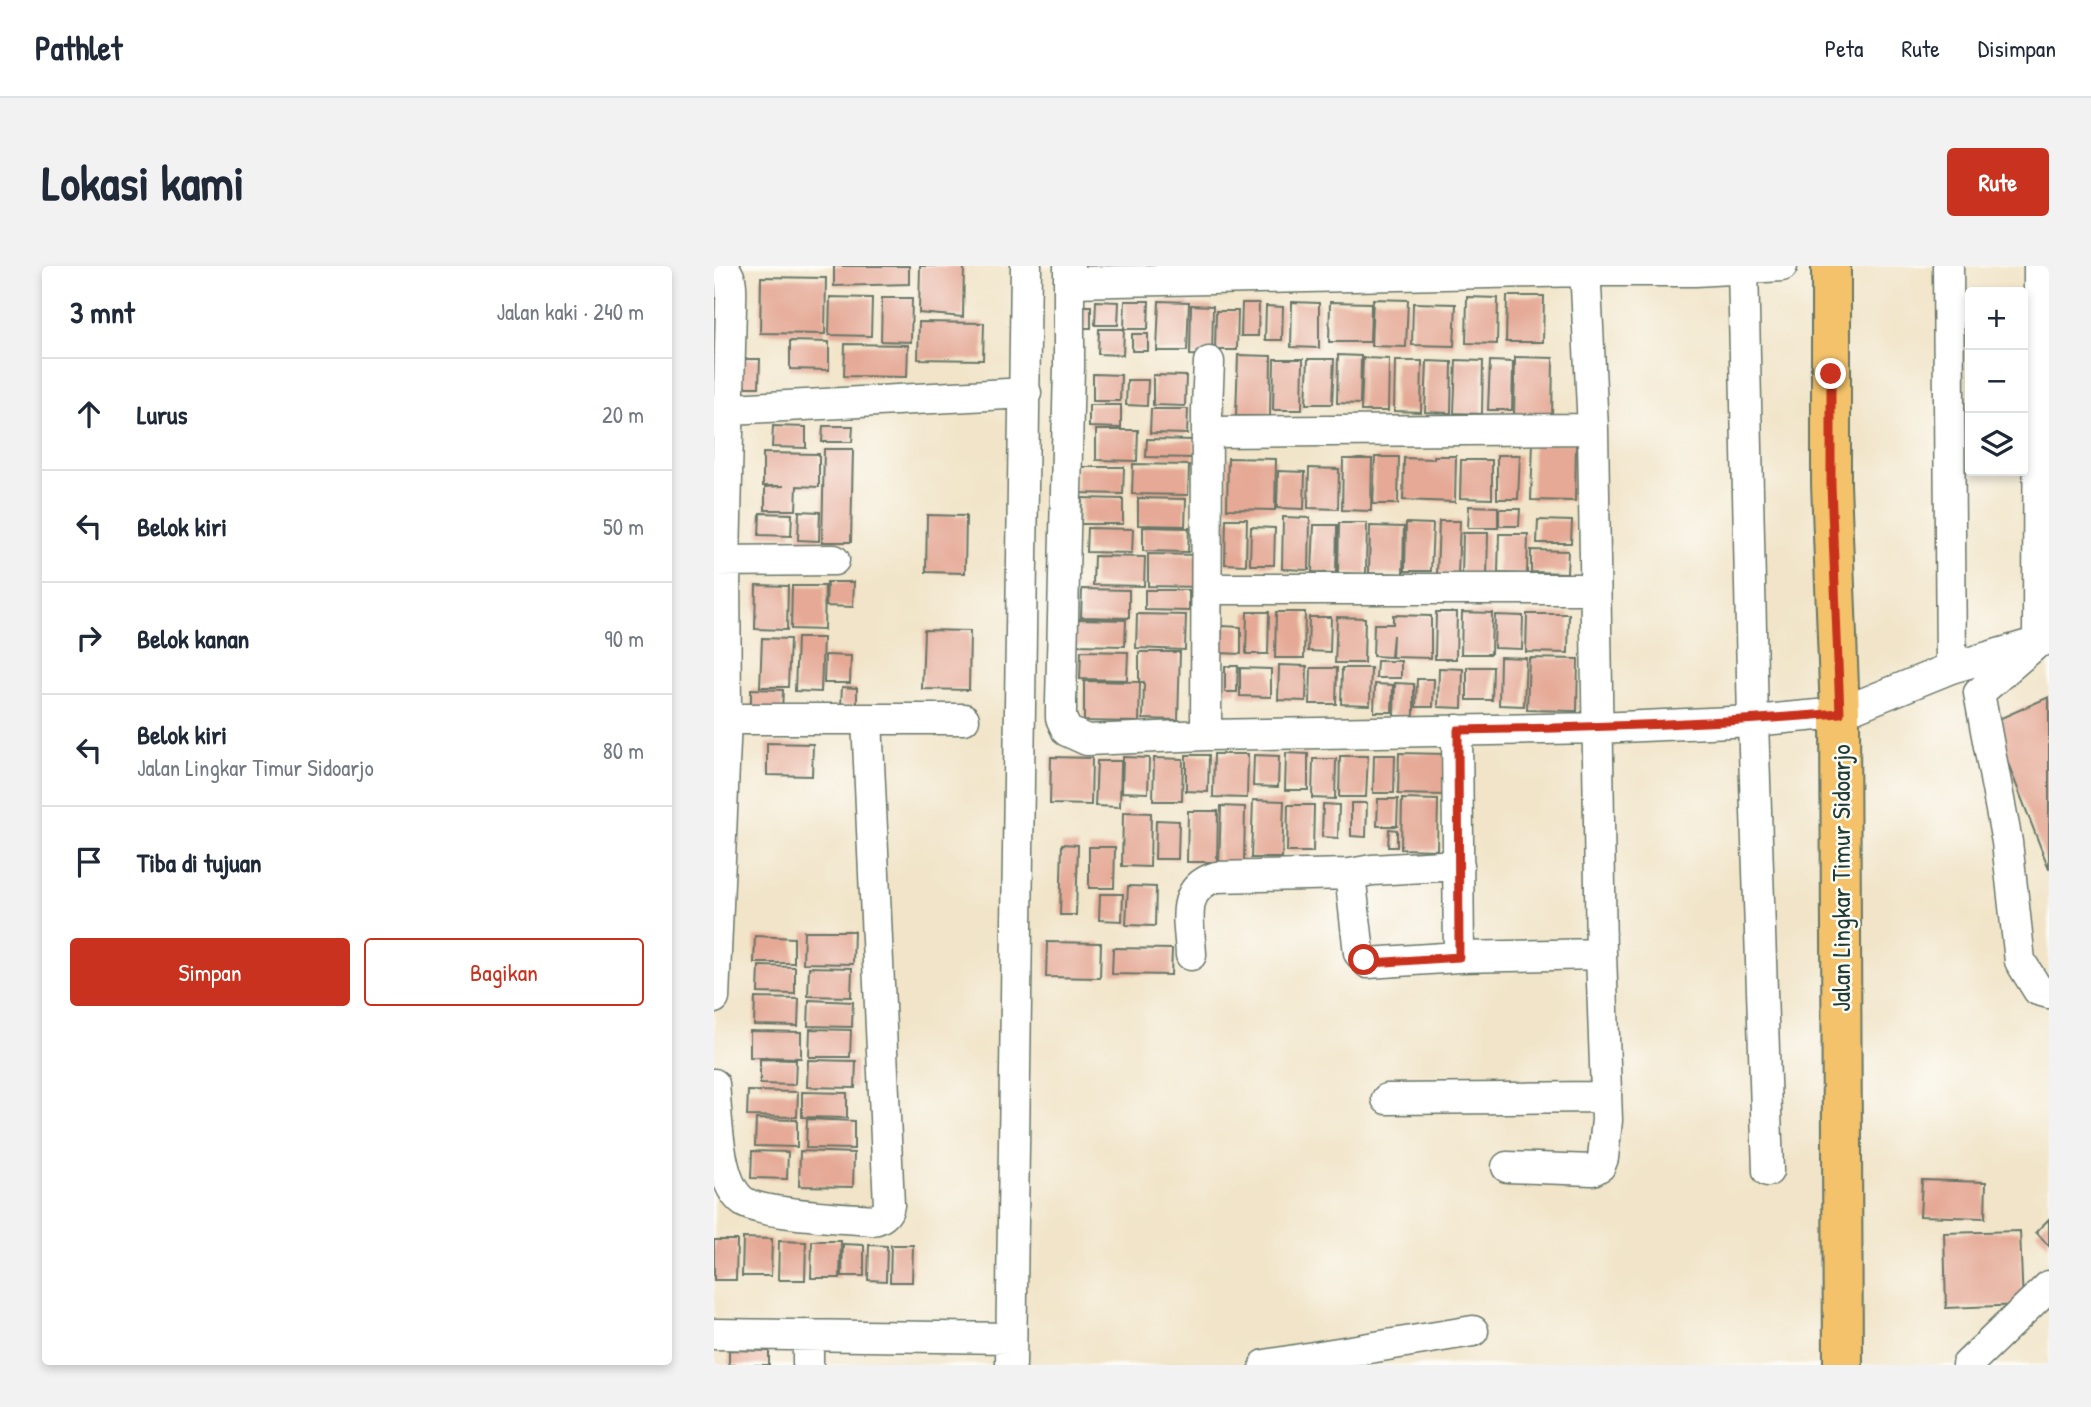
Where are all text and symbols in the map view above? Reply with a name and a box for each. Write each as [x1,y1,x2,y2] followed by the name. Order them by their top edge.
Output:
[35,26,122,70] text: Pathlet
[1825,32,1863,64] text: Peta
[1901,32,1940,64] text: Rute
[1978,32,2056,64] text: Disimpan
[1947,148,2049,216] button: Rute
[42,149,244,215] text: Lokasi kami
[1965,287,2028,476] map controls
[1965,287,2028,350] button: +
[70,292,135,332] text: 3 mnt
[497,296,644,327] text: Jalan kaki · 240 m
[1965,350,2028,413] button: −
[1815,358,1846,389] route end
[70,395,108,433] icon: ahead
[137,397,188,432] text: Lurus
[602,399,644,430] text: 20 m
[1965,413,2028,476] button: layers
[70,507,108,545] icon: left
[137,509,227,544] text: Belok kiri
[603,511,644,542] text: 50 m
[70,619,108,657] icon: right
[137,621,249,656] text: Belok kanan
[604,623,644,654] text: 90 m
[137,717,227,752] text: Belok kiri
[70,731,108,769] icon: left
[603,735,644,766] text: 80 m
[1823,744,1858,1012] street label: Jalan Lingkar Timur Sidoarjo
[137,752,374,783] text: Jalan Lingkar Timur Sidoarjo
[70,843,108,881] icon: arrive
[137,845,262,880] text: Tiba di tujuan
[70,938,350,1006] button: Simpan
[364,938,644,1006] button: Bagikan
[1348,944,1379,975] route start

